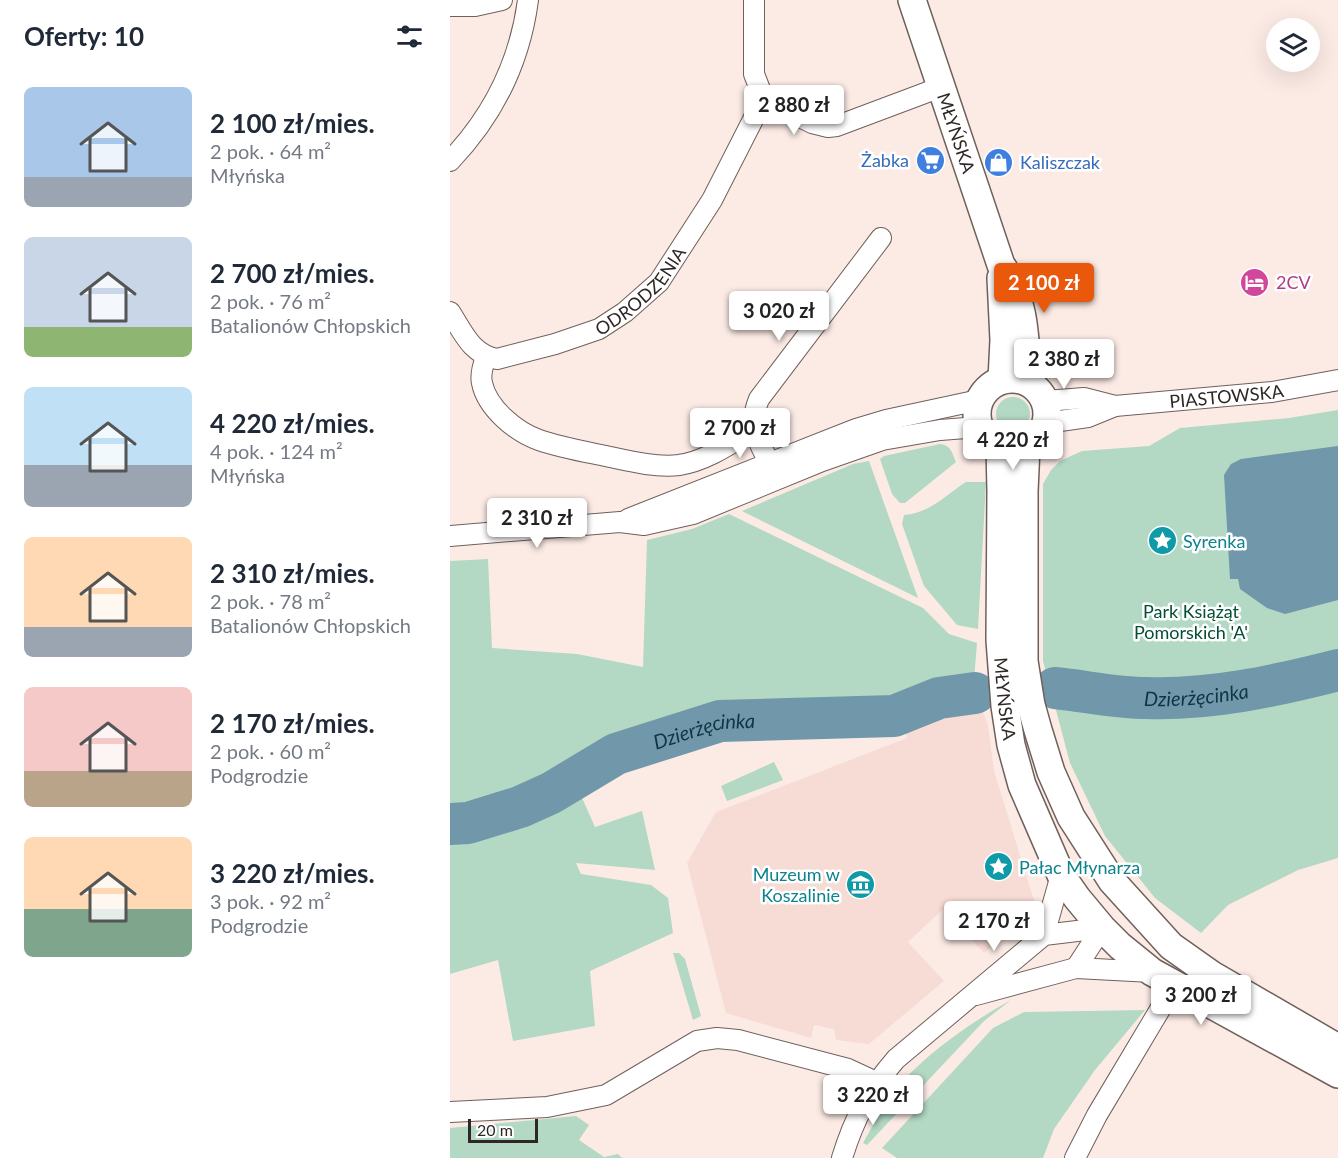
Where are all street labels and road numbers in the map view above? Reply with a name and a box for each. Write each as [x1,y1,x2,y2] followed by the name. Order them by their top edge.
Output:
[933,90,981,177] street label: MŁYŃSKA
[591,242,690,340] street label: ODRODZENIA
[1168,379,1286,412] street label: PIASTOWSKA
[990,656,1021,743] street label: MŁYŃSKA

